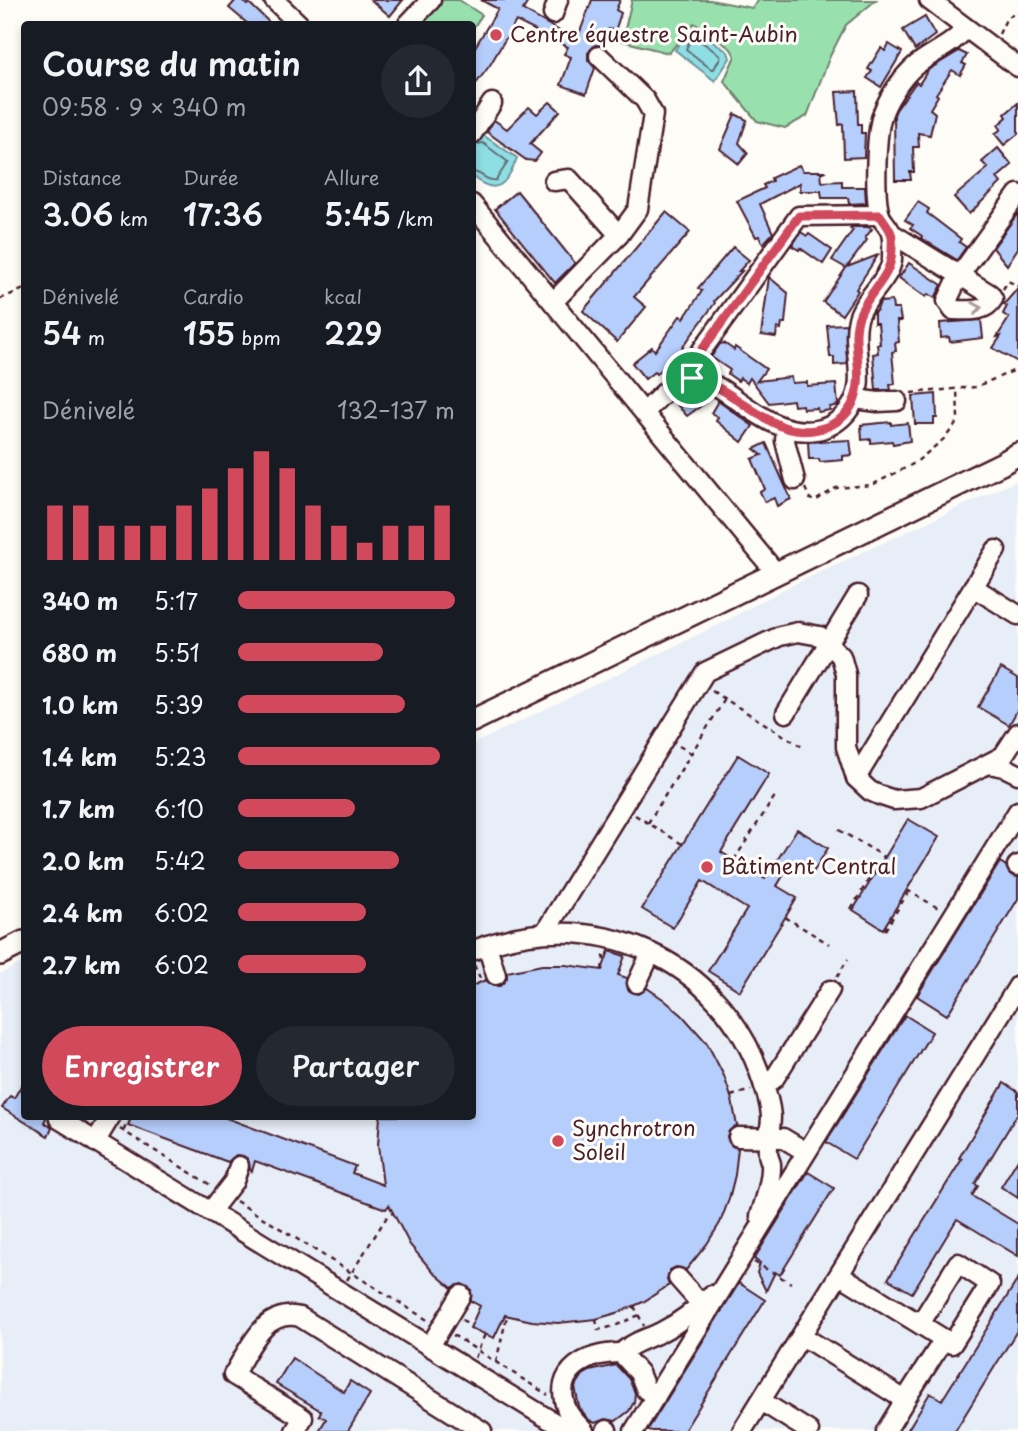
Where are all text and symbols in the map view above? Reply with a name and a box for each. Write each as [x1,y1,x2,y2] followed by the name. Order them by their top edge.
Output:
[510,17,798,49] place label: Centre équestre Saint-Aubin
[488,27,504,43] marker: Centre équestre Saint-Aubin
[42,39,301,87] text: Course du matin
[381,44,455,118] button: share
[42,89,247,124] text: 09:58 · 9 × 340 m
[42,163,122,191] text: Distance
[183,163,239,191] text: Durée
[324,163,379,191] text: Allure
[42,191,113,236] text: 3.06
[183,191,263,236] text: 17:36
[324,191,391,236] text: 5:45
[113,204,148,232] text: km
[391,204,434,232] text: /km
[42,282,119,310] text: Dénivelé
[183,282,244,310] text: Cardio
[324,282,362,310] text: kcal
[971,301,982,316] one-way arrow
[42,310,81,355] text: 54
[183,310,235,355] text: 155
[324,310,382,355] text: 229
[81,323,105,351] text: m
[235,323,281,351] text: bpm
[662,348,722,408] pin
[673,359,711,397] icon: arrive
[42,392,135,427] text: Dénivelé
[337,392,455,427] text: 132–137 m
[42,583,118,618] text: 340 m
[154,583,198,618] text: 5:17
[42,635,117,670] text: 680 m
[154,635,200,670] text: 5:51
[42,687,119,722] text: 1.0 km
[154,687,204,722] text: 5:39
[42,739,117,774] text: 1.4 km
[154,739,207,774] text: 5:23
[42,791,115,826] text: 1.7 km
[154,791,204,826] text: 6:10
[42,843,124,878] text: 2.0 km
[154,843,206,878] text: 5:42
[721,849,897,881] place label: Bâtiment Central
[699,859,715,875] marker: Bâtiment Central
[42,895,123,930] text: 2.4 km
[154,895,209,930] text: 6:02
[42,947,121,982] text: 2.7 km
[154,947,209,982] text: 6:02
[42,1026,242,1106] button: Enregistrer
[256,1026,455,1106] button: Partager
[572,1111,696,1167] place label: Synchrotron Soleil
[550,1133,566,1149] marker: Synchrotron Soleil

